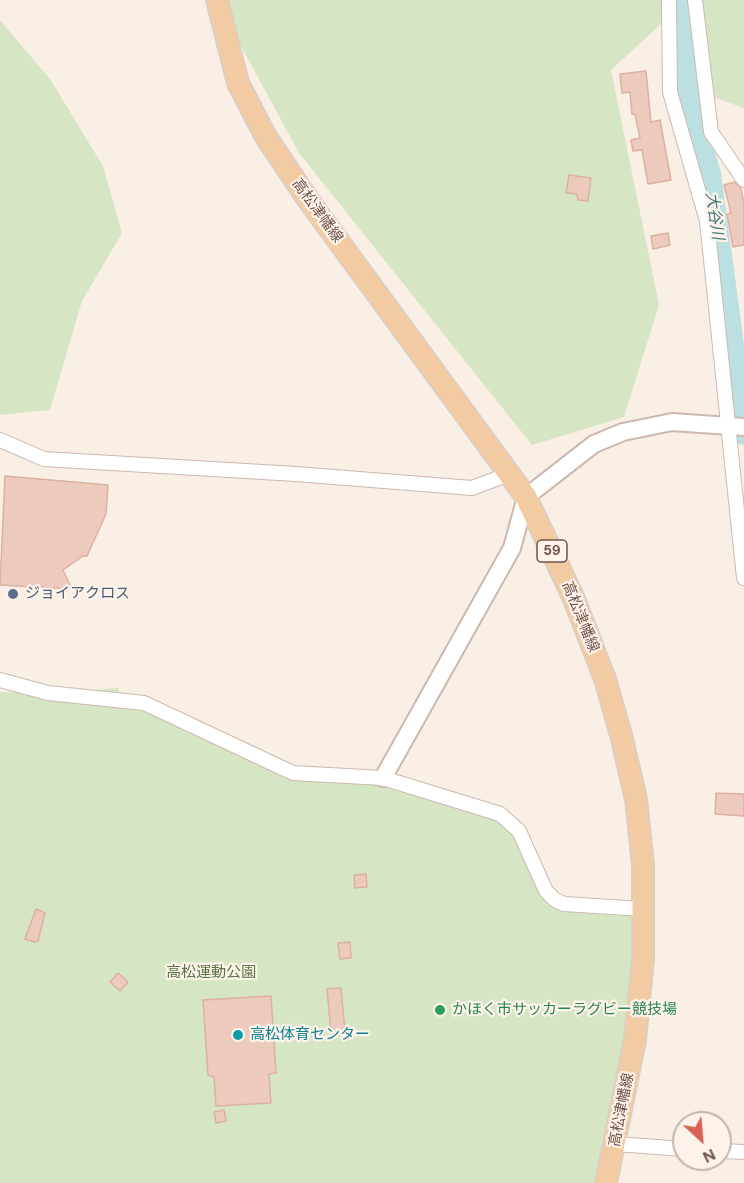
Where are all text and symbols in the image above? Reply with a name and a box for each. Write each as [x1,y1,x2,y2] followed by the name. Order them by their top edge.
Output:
[288,175,346,247] street label: 高松津幡線
[701,191,727,241] water label: 大谷川
[537,540,567,562] road number: 59
[558,579,602,655] street label: 高松津幡線
[25,585,130,603] place label: ジョイアクロス
[6,587,20,601] marker: ジョイアクロス
[166,964,256,982] park label: 高松運動公園
[452,1001,677,1019] place label: かほく市サッカーラグビー競技場
[433,1003,447,1017] marker: かほく市サッカーラグビー競技場
[250,1026,370,1044] place label: 高松体育センター
[231,1028,245,1042] marker: 高松体育センター
[606,1071,638,1149] street label: 高松津幡線
[672,1111,732,1171] north arrow
[699,1144,719,1168] text: N

